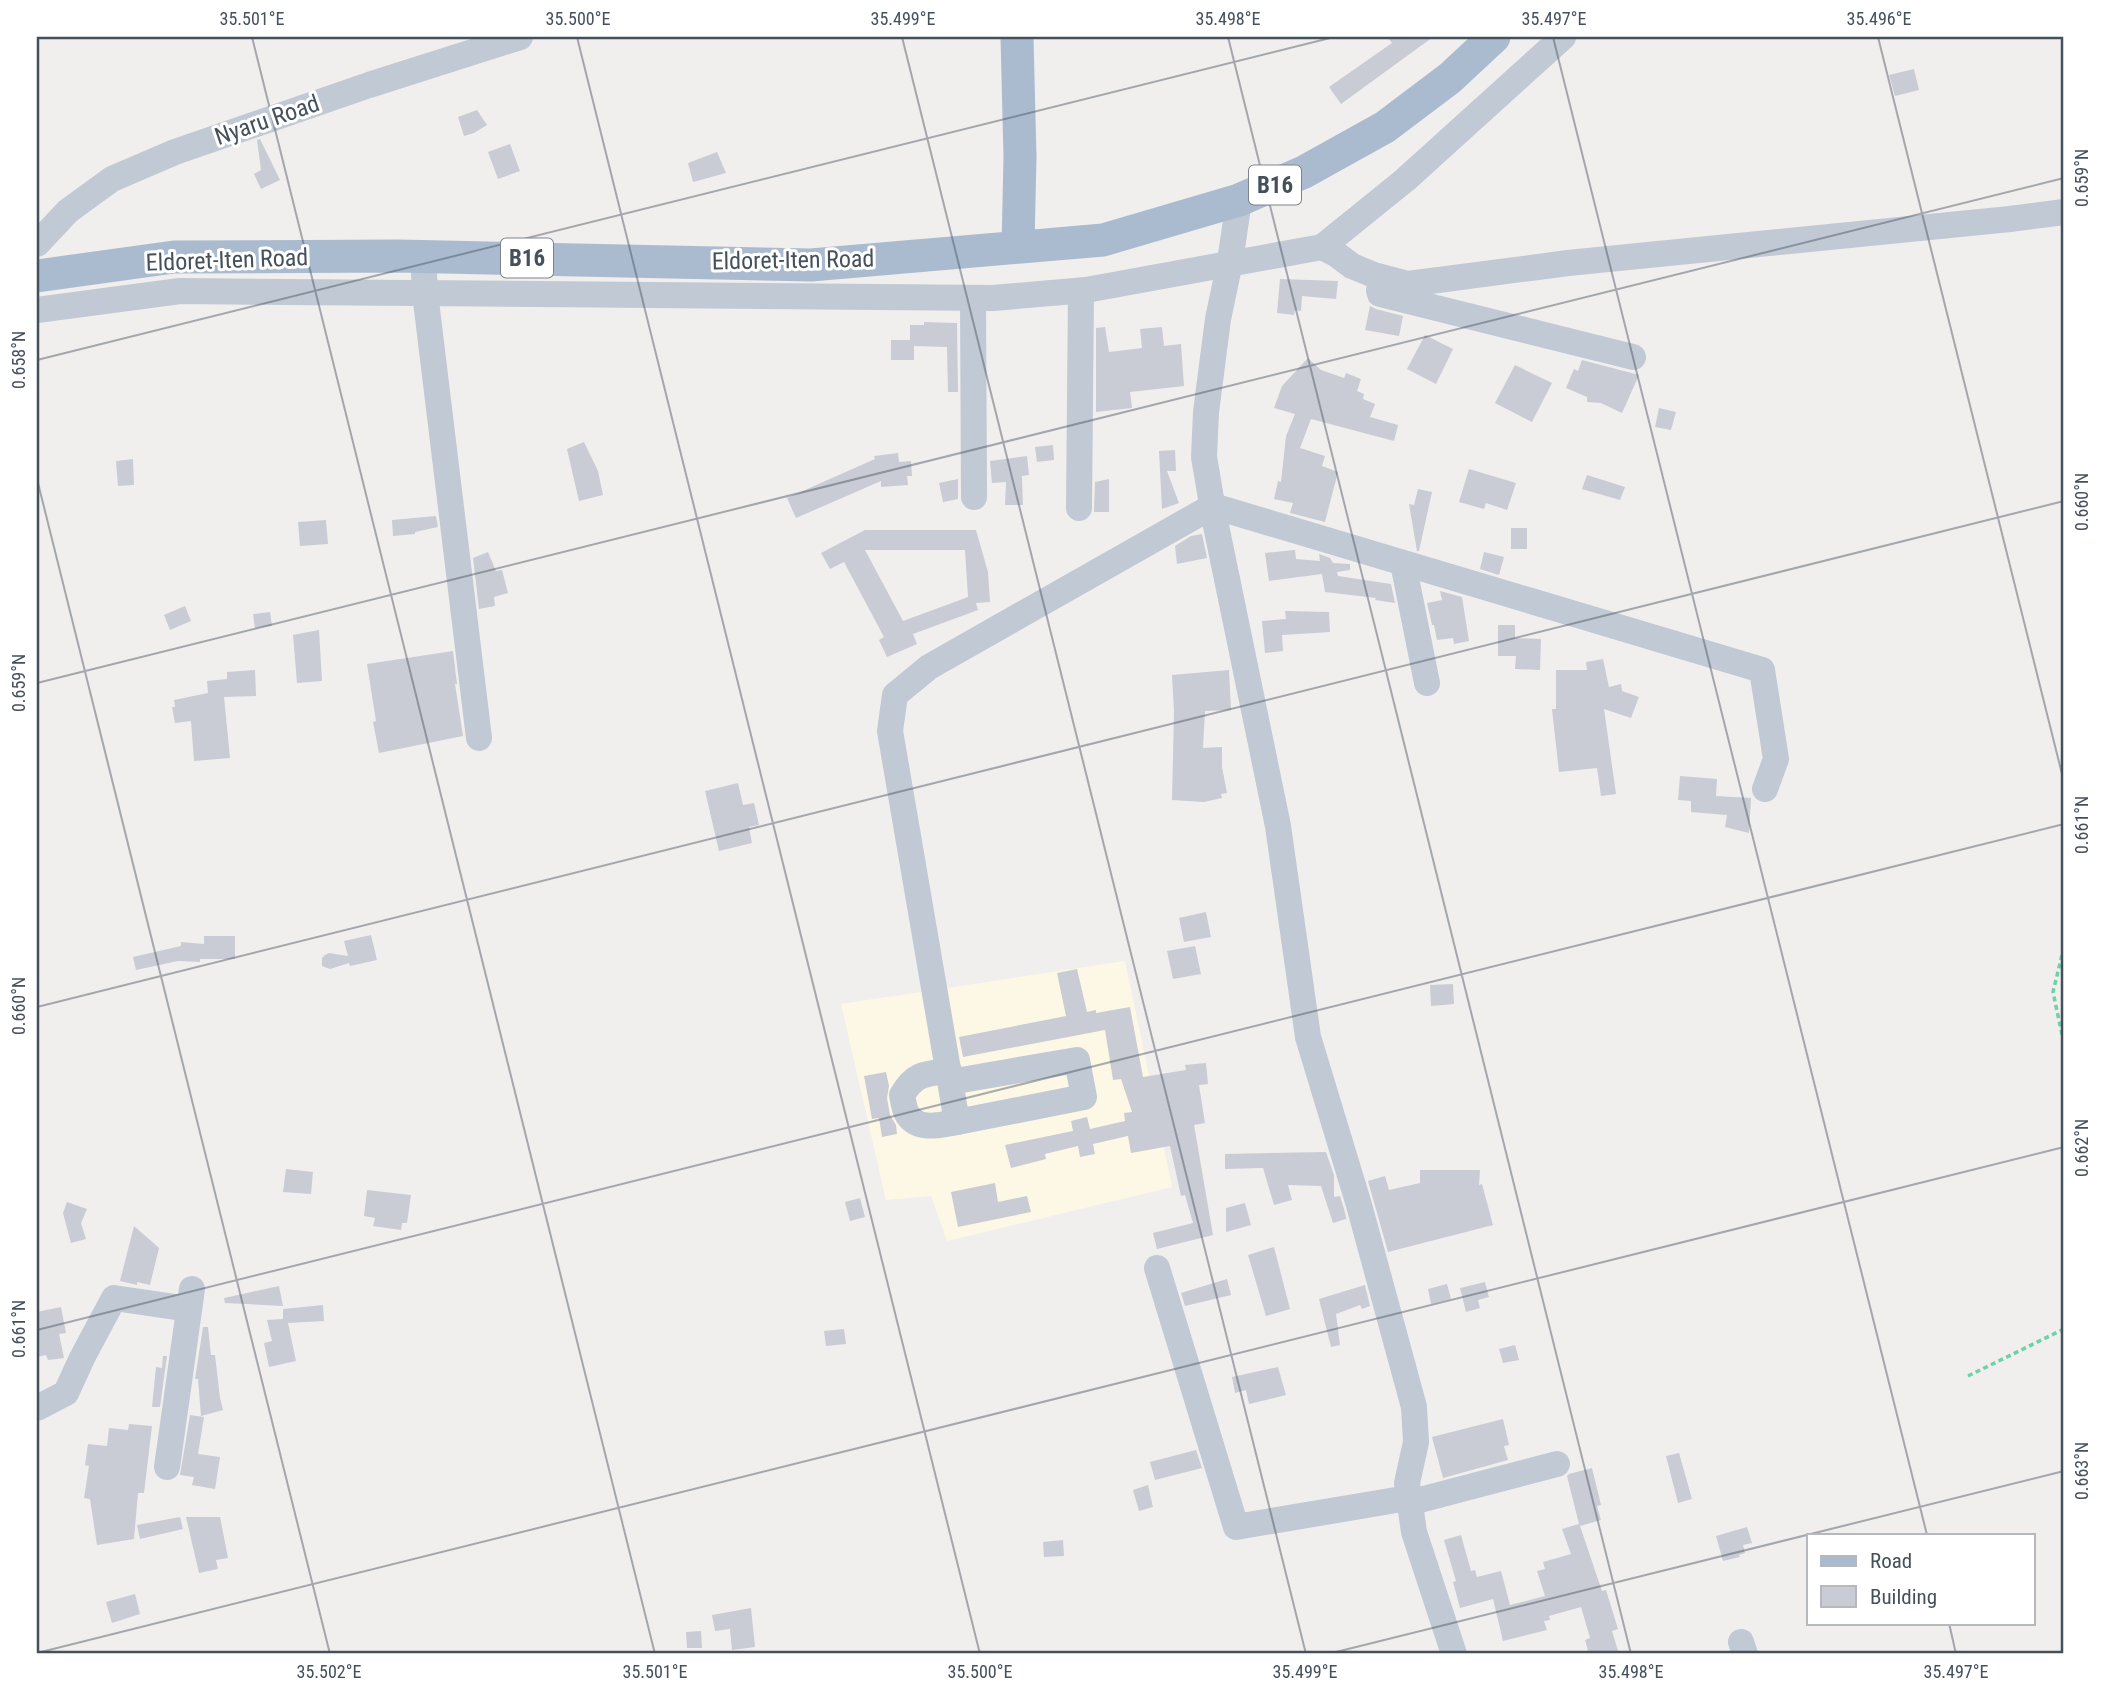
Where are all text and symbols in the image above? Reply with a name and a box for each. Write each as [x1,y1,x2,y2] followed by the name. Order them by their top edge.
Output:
[220,8,284,29] text: 35.501°E
[546,8,610,29] text: 35.500°E
[871,8,935,29] text: 35.499°E
[1196,8,1260,29] text: 35.498°E
[1522,8,1586,29] text: 35.497°E
[1847,8,1911,29] text: 35.496°E
[211,89,323,151] street label: Nyaru Road
[2071,149,2092,207] text: 0.659°N
[1249,166,1301,204] road number: B16
[501,238,553,278] road number: B16
[145,243,309,277] street label: Eldoret-Iten Road
[712,245,874,275] street label: Eldoret-Iten Road
[8,331,29,389] text: 0.658°N
[2071,473,2092,531] text: 0.660°N
[8,654,29,712] text: 0.659°N
[2071,796,2092,854] text: 0.661°N
[8,977,29,1035] text: 0.660°N
[2071,1119,2092,1177] text: 0.662°N
[8,1300,29,1358] text: 0.661°N
[2071,1442,2092,1500] text: 0.663°N
[1807,1534,2035,1624] legend
[1870,1549,1912,1573] text: Road
[1870,1585,1937,1609] text: Building
[297,1661,361,1682] text: 35.502°E
[623,1661,687,1682] text: 35.501°E
[948,1661,1012,1682] text: 35.500°E
[1273,1661,1337,1682] text: 35.499°E
[1599,1661,1663,1682] text: 35.498°E
[1924,1661,1988,1682] text: 35.497°E

